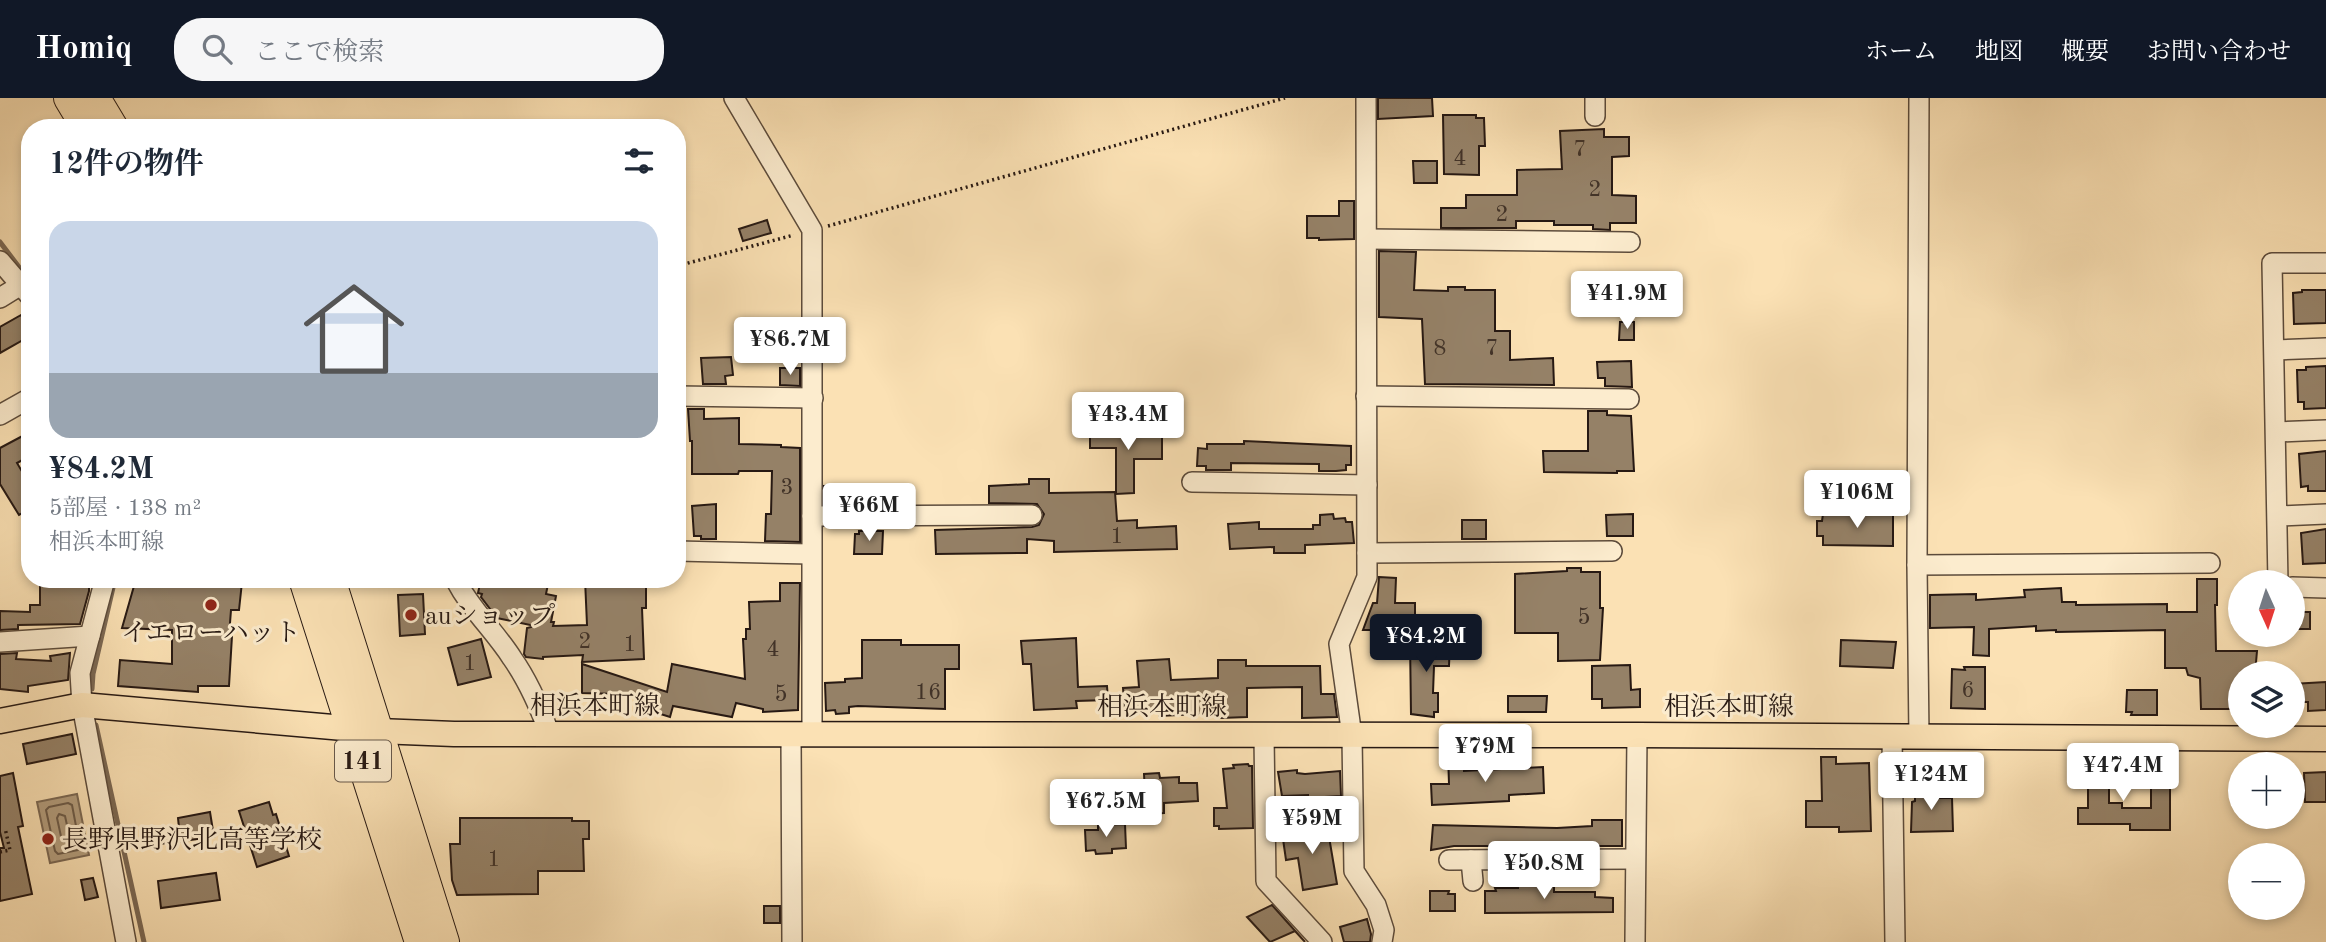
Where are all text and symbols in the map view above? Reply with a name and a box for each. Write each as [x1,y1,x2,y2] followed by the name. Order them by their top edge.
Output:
[174,18,664,81] search box
[198,30,236,68] icon: search
[35,33,132,66] text: Homiq
[254,40,384,66] text: ここで検索
[1865,41,1937,65] text: ホーム
[1975,41,2023,65] text: 地図
[2061,41,2109,65] text: 概要
[2147,41,2291,65] text: お問い合わせ
[1573,138,1587,161] house number: 7
[620,142,658,180] icon: filters
[1453,147,1467,170] house number: 4
[49,150,204,180] text: 12件の物件
[1588,178,1602,201] house number: 2
[1495,203,1509,226] house number: 2
[291,266,417,392] icon: home
[1570,272,1684,331] pin: ¥41.9M
[1587,282,1667,305] text: ¥41.9M
[733,317,847,377] pin: ¥86.7M
[750,328,830,351] text: ¥86.7M
[1433,337,1447,360] house number: 8
[1485,337,1499,360] house number: 7
[1071,392,1185,452] pin: ¥43.4M
[1088,403,1168,426] text: ¥43.4M
[49,455,154,485] text: ¥84.2M
[1808,470,1906,530] pin: ¥106M
[780,476,794,499] house number: 3
[1820,481,1894,504] text: ¥106M
[828,484,910,543] pin: ¥66M
[839,494,899,517] text: ¥66M
[49,497,201,520] text: 5部屋 · 138 m²
[1110,525,1124,548] house number: 1
[49,531,164,554] text: 相浜本町線
[2228,570,2305,648] north arrow
[2228,570,2305,920] map controls
[203,597,219,613] marker: イエローハット
[425,603,555,630] place label: auショップ
[1577,606,1591,629] house number: 5
[403,607,419,623] marker: auショップ
[1369,614,1483,674] pin: ¥84.2M
[121,621,301,647] place label: イエローハット
[1386,625,1466,648] text: ¥84.2M
[578,630,592,653] house number: 2
[623,633,637,656] house number: 1
[766,638,780,661] house number: 4
[463,652,477,675] house number: 1
[2228,661,2305,738] button: layers
[1961,679,1975,702] house number: 6
[915,681,941,704] house number: 16
[774,683,788,706] house number: 5
[530,692,660,720] street label: 相浜本町線
[1097,693,1227,721] street label: 相浜本町線
[1664,693,1794,721] street label: 相浜本町線
[1444,724,1526,784] pin: ¥79M
[1455,735,1515,758] text: ¥79M
[335,740,391,782] road number: 141
[2066,744,2180,803] pin: ¥47.4M
[1882,752,1980,812] pin: ¥124M
[2228,752,2305,829] button: +
[2083,754,2163,777] text: ¥47.4M
[1894,763,1968,786] text: ¥124M
[1049,780,1163,839] pin: ¥67.5M
[1066,790,1146,813] text: ¥67.5M
[1271,796,1353,856] pin: ¥59M
[1282,807,1342,830] text: ¥59M
[62,826,322,854] place label: 長野県野沢北高等学校
[40,831,56,847] marker: 長野県野沢北高等学校
[1487,842,1601,901] pin: ¥50.8M
[2228,843,2305,920] button: −
[487,848,501,871] house number: 1
[1504,852,1584,875] text: ¥50.8M

